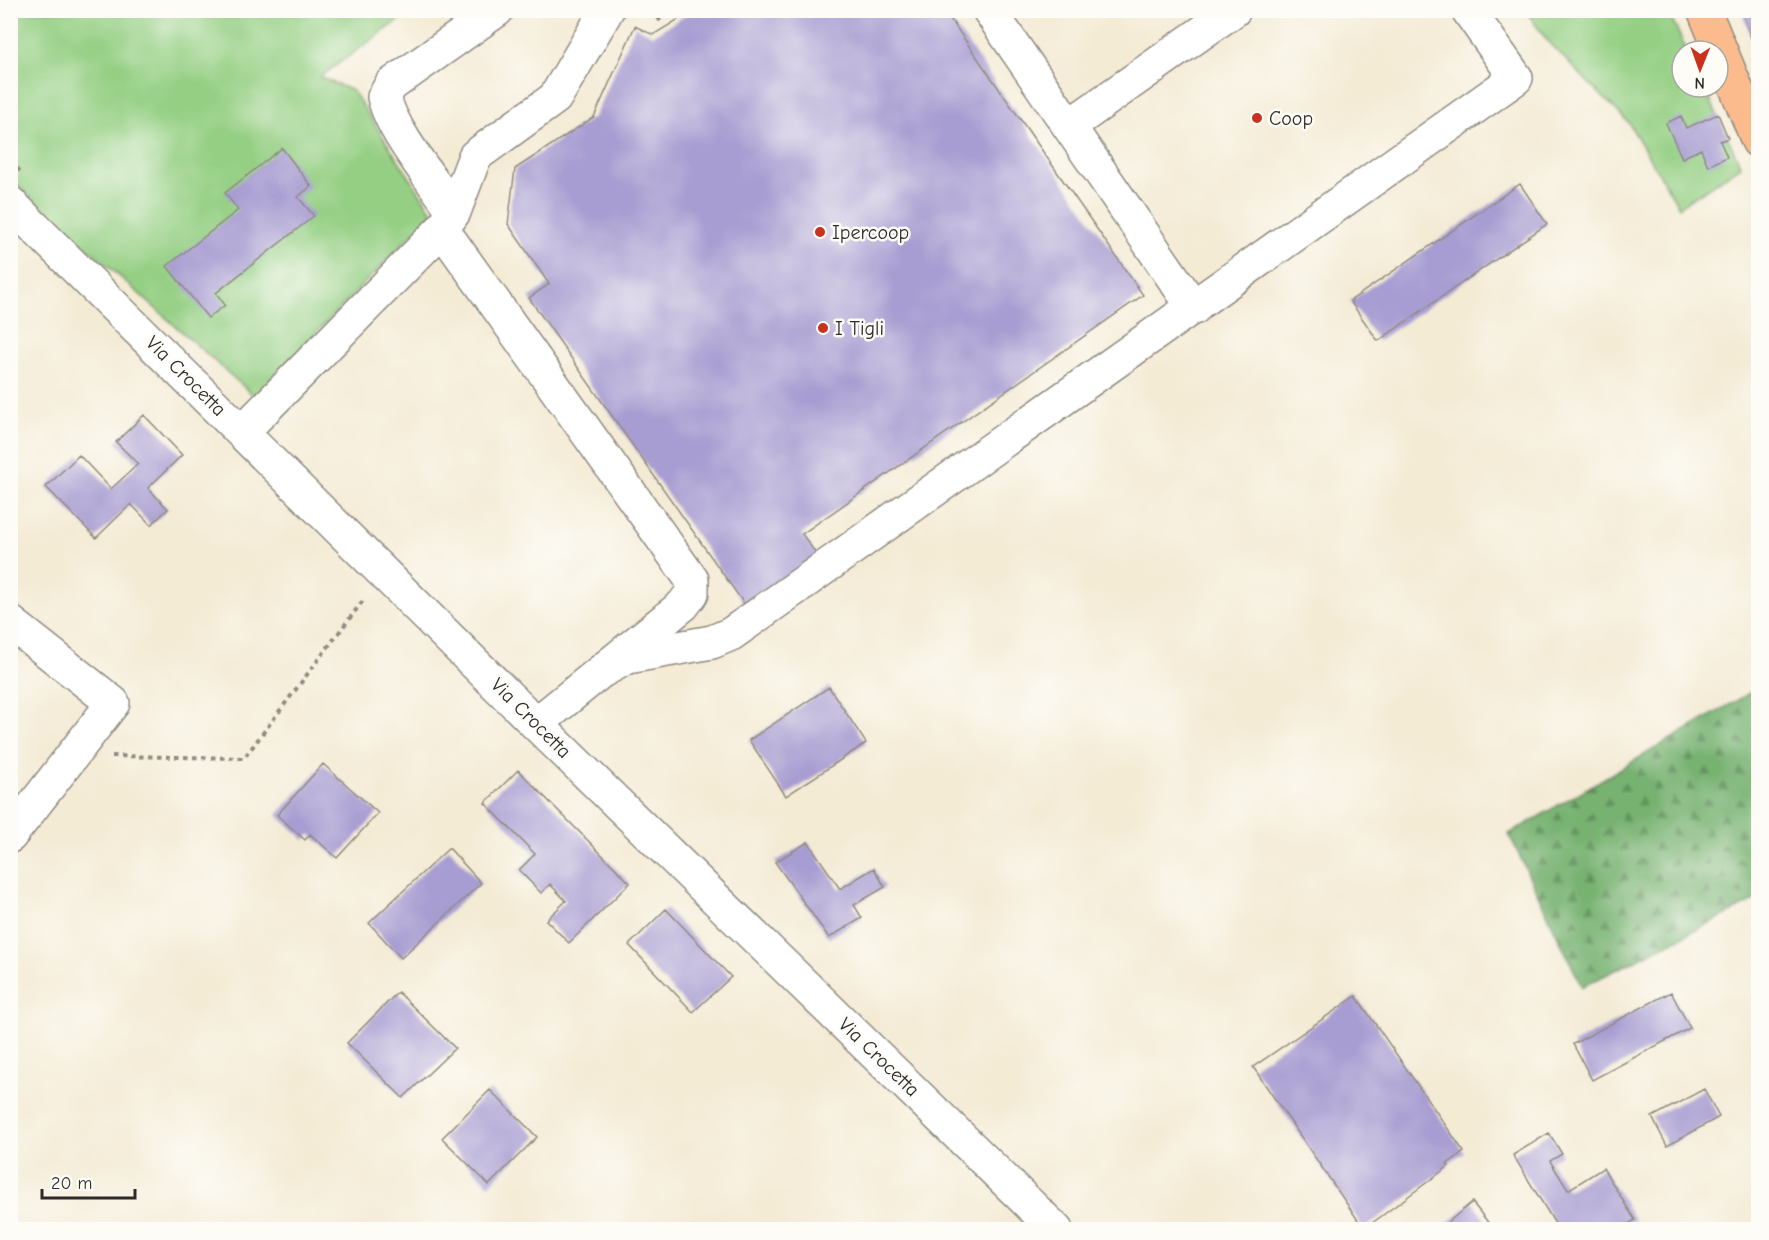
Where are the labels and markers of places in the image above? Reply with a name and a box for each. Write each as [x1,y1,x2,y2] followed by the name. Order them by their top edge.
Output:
[1269,107,1313,130] place label: Coop
[1250,111,1264,125] marker: Coop
[832,221,909,244] place label: Ipercoop
[813,225,827,239] marker: Ipercoop
[835,317,884,340] place label: I Tigli
[816,321,830,335] marker: I Tigli

